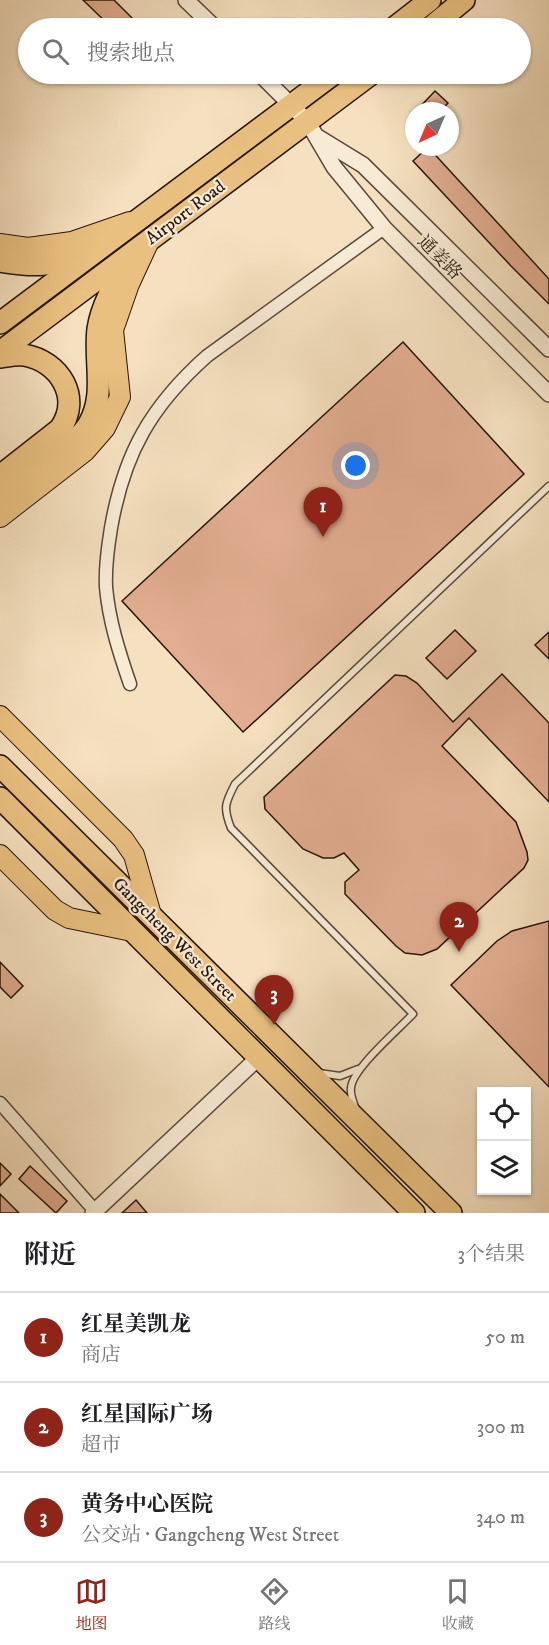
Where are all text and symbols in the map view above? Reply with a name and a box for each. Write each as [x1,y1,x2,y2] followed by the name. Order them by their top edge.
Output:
[18,18,531,84] search box
[39,35,72,68] icon: search
[87,40,175,67] text: 搜索地点
[405,102,459,156] north arrow
[141,176,230,250] street label: Airport Road
[412,231,466,285] street label: 通姜路
[341,451,370,480] your location
[304,488,342,537] pin: 1
[108,873,241,1006] street label: Gangcheng West Street
[440,902,478,952] pin: 2
[254,976,294,1025] pin: 3
[477,1087,531,1195] map controls
[477,1087,531,1141] button: locate
[477,1141,531,1195] button: layers
[24,1239,76,1272] text: 附近
[458,1242,525,1267] text: 3个结果
[81,1311,191,1338] text: 红星美凯龙
[40,1325,47,1350] text: 1
[485,1325,525,1350] text: 50 m
[81,1343,121,1368] text: 商店
[81,1401,213,1428] text: 红星国际广场
[39,1415,48,1440] text: 2
[477,1415,525,1440] text: 300 m
[81,1433,121,1458] text: 超市
[81,1491,213,1518] text: 黄务中心医院
[40,1505,47,1530] text: 3
[476,1505,525,1530] text: 340 m
[81,1523,339,1548] text: 公交站 · Gangcheng West Street
[75,1575,108,1634] tab: 地图
[258,1575,291,1634] tab: 路线
[441,1575,474,1634] tab: 收藏

